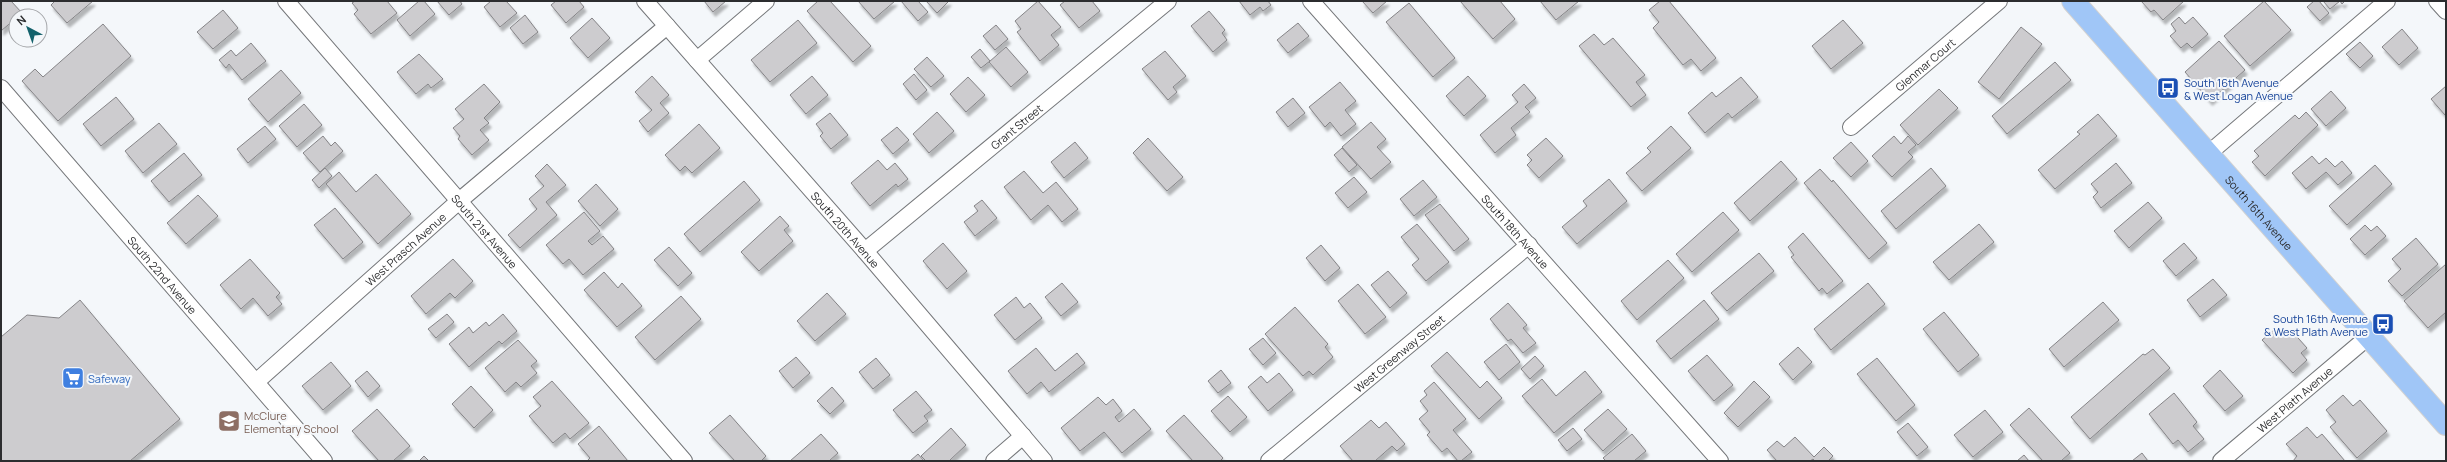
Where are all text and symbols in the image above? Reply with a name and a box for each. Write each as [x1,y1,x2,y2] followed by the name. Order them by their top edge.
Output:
[8,8,48,48] north arrow
[13,12,29,28] text: N
[1892,34,1958,94] street label: Glenmar Court
[2155,75,2181,101] bus stop icon: South 16th Avenue & West Logan Avenue
[2184,75,2294,103] place label: South 16th Avenue & West Logan Avenue
[987,100,1045,152] street label: Grant Street
[2222,172,2297,254] street label: South 16th Avenue
[808,188,884,271] street label: South 20th Avenue
[449,191,522,272] street label: South 21st Avenue
[1479,191,1553,272] street label: South 18th Avenue
[362,209,449,289] street label: West Prasch Avenue
[125,233,201,317] street label: South 22nd Avenue
[1351,311,1447,395] street label: West Greenway Street
[2264,311,2369,339] place label: South 16th Avenue & West Plath Avenue
[2370,311,2396,337] bus stop icon: South 16th Avenue & West Plath Avenue
[2253,362,2336,435] street label: West Plath Avenue
[60,365,86,391] supermarket icon: Safeway
[88,371,131,386] place label: Safeway
[216,408,242,434] school or university icon: McClure Elementary School
[244,408,339,436] place label: McClure Elementary School

